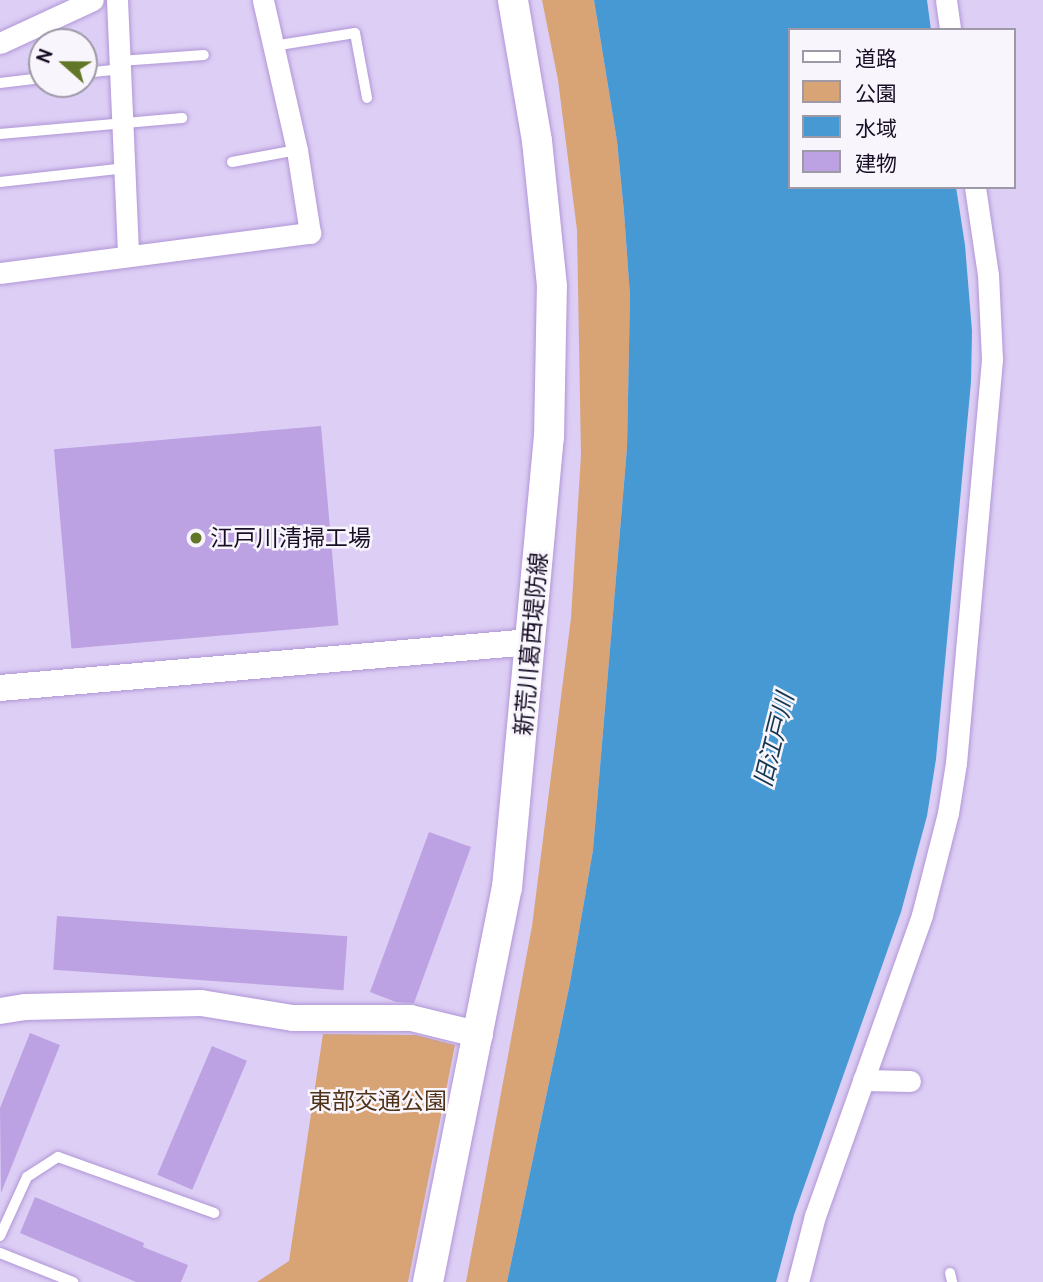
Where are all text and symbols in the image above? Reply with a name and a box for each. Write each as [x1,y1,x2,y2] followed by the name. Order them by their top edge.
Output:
[28,28,98,98] north arrow
[788,28,1015,189] legend
[32,46,58,66] text: N
[855,46,897,71] text: 道路
[855,81,897,106] text: 公園
[855,116,897,141] text: 水域
[855,151,897,176] text: 建物
[210,524,371,552] place label: 江戸川清掃工場
[188,530,204,546] marker: 江戸川清掃工場
[509,551,553,737] street label: 新荒川葛西堤防線
[748,690,800,790] water label: 旧江戸川
[309,1087,447,1115] park label: 東部交通公園

